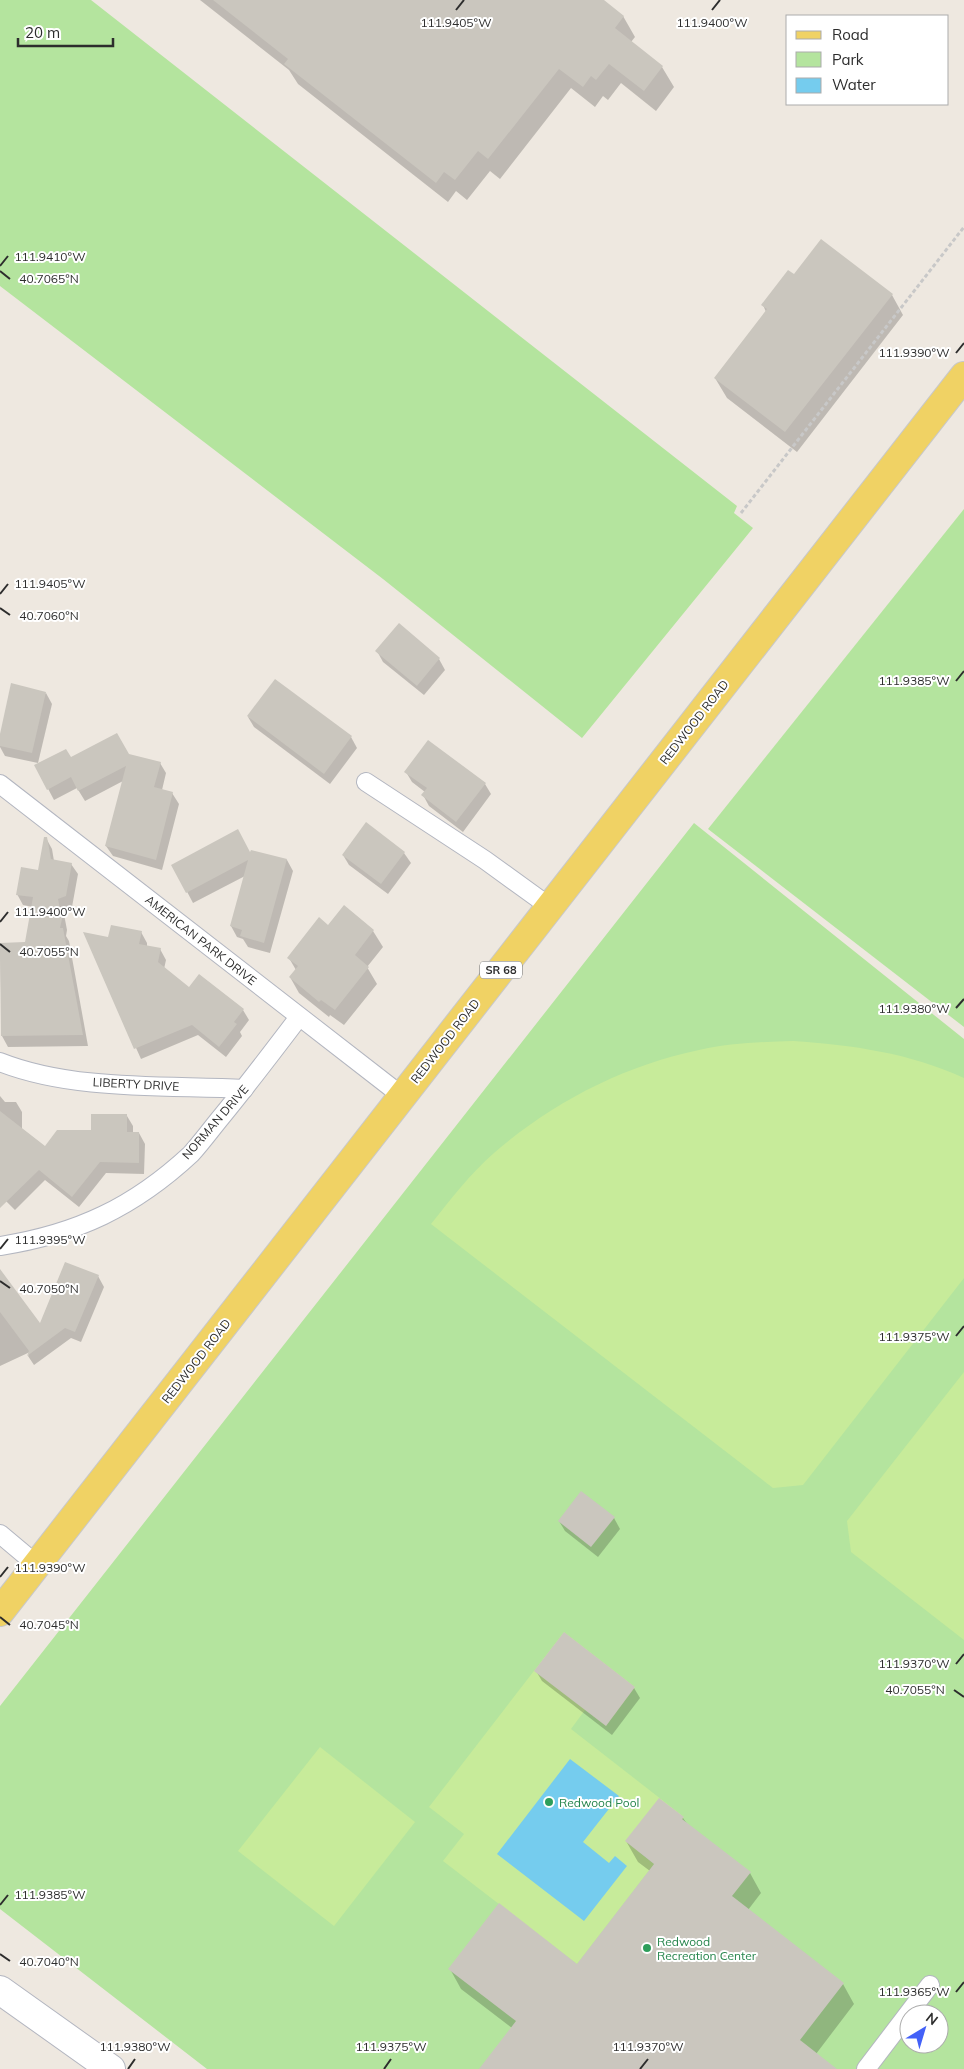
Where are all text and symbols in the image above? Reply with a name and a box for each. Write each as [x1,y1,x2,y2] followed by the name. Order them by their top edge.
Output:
[18,15,112,47] scale bar
[420,15,492,30] text: 111.9405°W
[676,15,748,30] text: 111.9400°W
[786,15,949,105] legend
[25,23,60,42] text: 20 m
[832,25,869,44] text: Road
[832,50,864,69] text: Park
[832,75,876,94] text: Water
[14,249,86,264] text: 111.9410°W
[19,271,79,286] text: 40.7065°N
[878,345,950,360] text: 111.9390°W
[14,576,86,591] text: 111.9405°W
[19,608,79,623] text: 40.7060°N
[878,673,950,688] text: 111.9385°W
[656,677,732,767] street label: REDWOOD ROAD
[142,892,260,988] street label: AMERICAN PARK DRIVE
[14,904,86,919] text: 111.9400°W
[19,944,79,959] text: 40.7055°N
[480,962,522,978] road number: SR 68
[407,996,483,1086] street label: REDWOOD ROAD
[878,1001,950,1016] text: 111.9380°W
[92,1074,180,1094] street label: LIBERTY DRIVE
[179,1082,251,1162] street label: NORMAN DRIVE
[14,1232,86,1247] text: 111.9395°W
[19,1281,79,1296] text: 40.7050°N
[158,1316,234,1406] street label: REDWOOD ROAD
[878,1329,950,1344] text: 111.9375°W
[14,1560,86,1575] text: 111.9390°W
[19,1617,79,1632] text: 40.7045°N
[878,1656,950,1671] text: 111.9370°W
[885,1682,945,1697] text: 40.7055°N
[559,1795,639,1810] place label: Redwood Pool
[543,1796,555,1808] marker: Redwood Pool
[14,1887,86,1902] text: 111.9385°W
[657,1934,757,1963] place label: Redwood Recreation Center
[641,1942,653,1954] marker: Redwood Recreation Center
[19,1954,79,1969] text: 40.7040°N
[878,1984,950,1999] text: 111.9365°W
[899,2004,949,2054] north arrow
[922,2008,942,2029] text: N
[99,2039,171,2054] text: 111.9380°W
[355,2039,427,2054] text: 111.9375°W
[612,2039,684,2054] text: 111.9370°W

